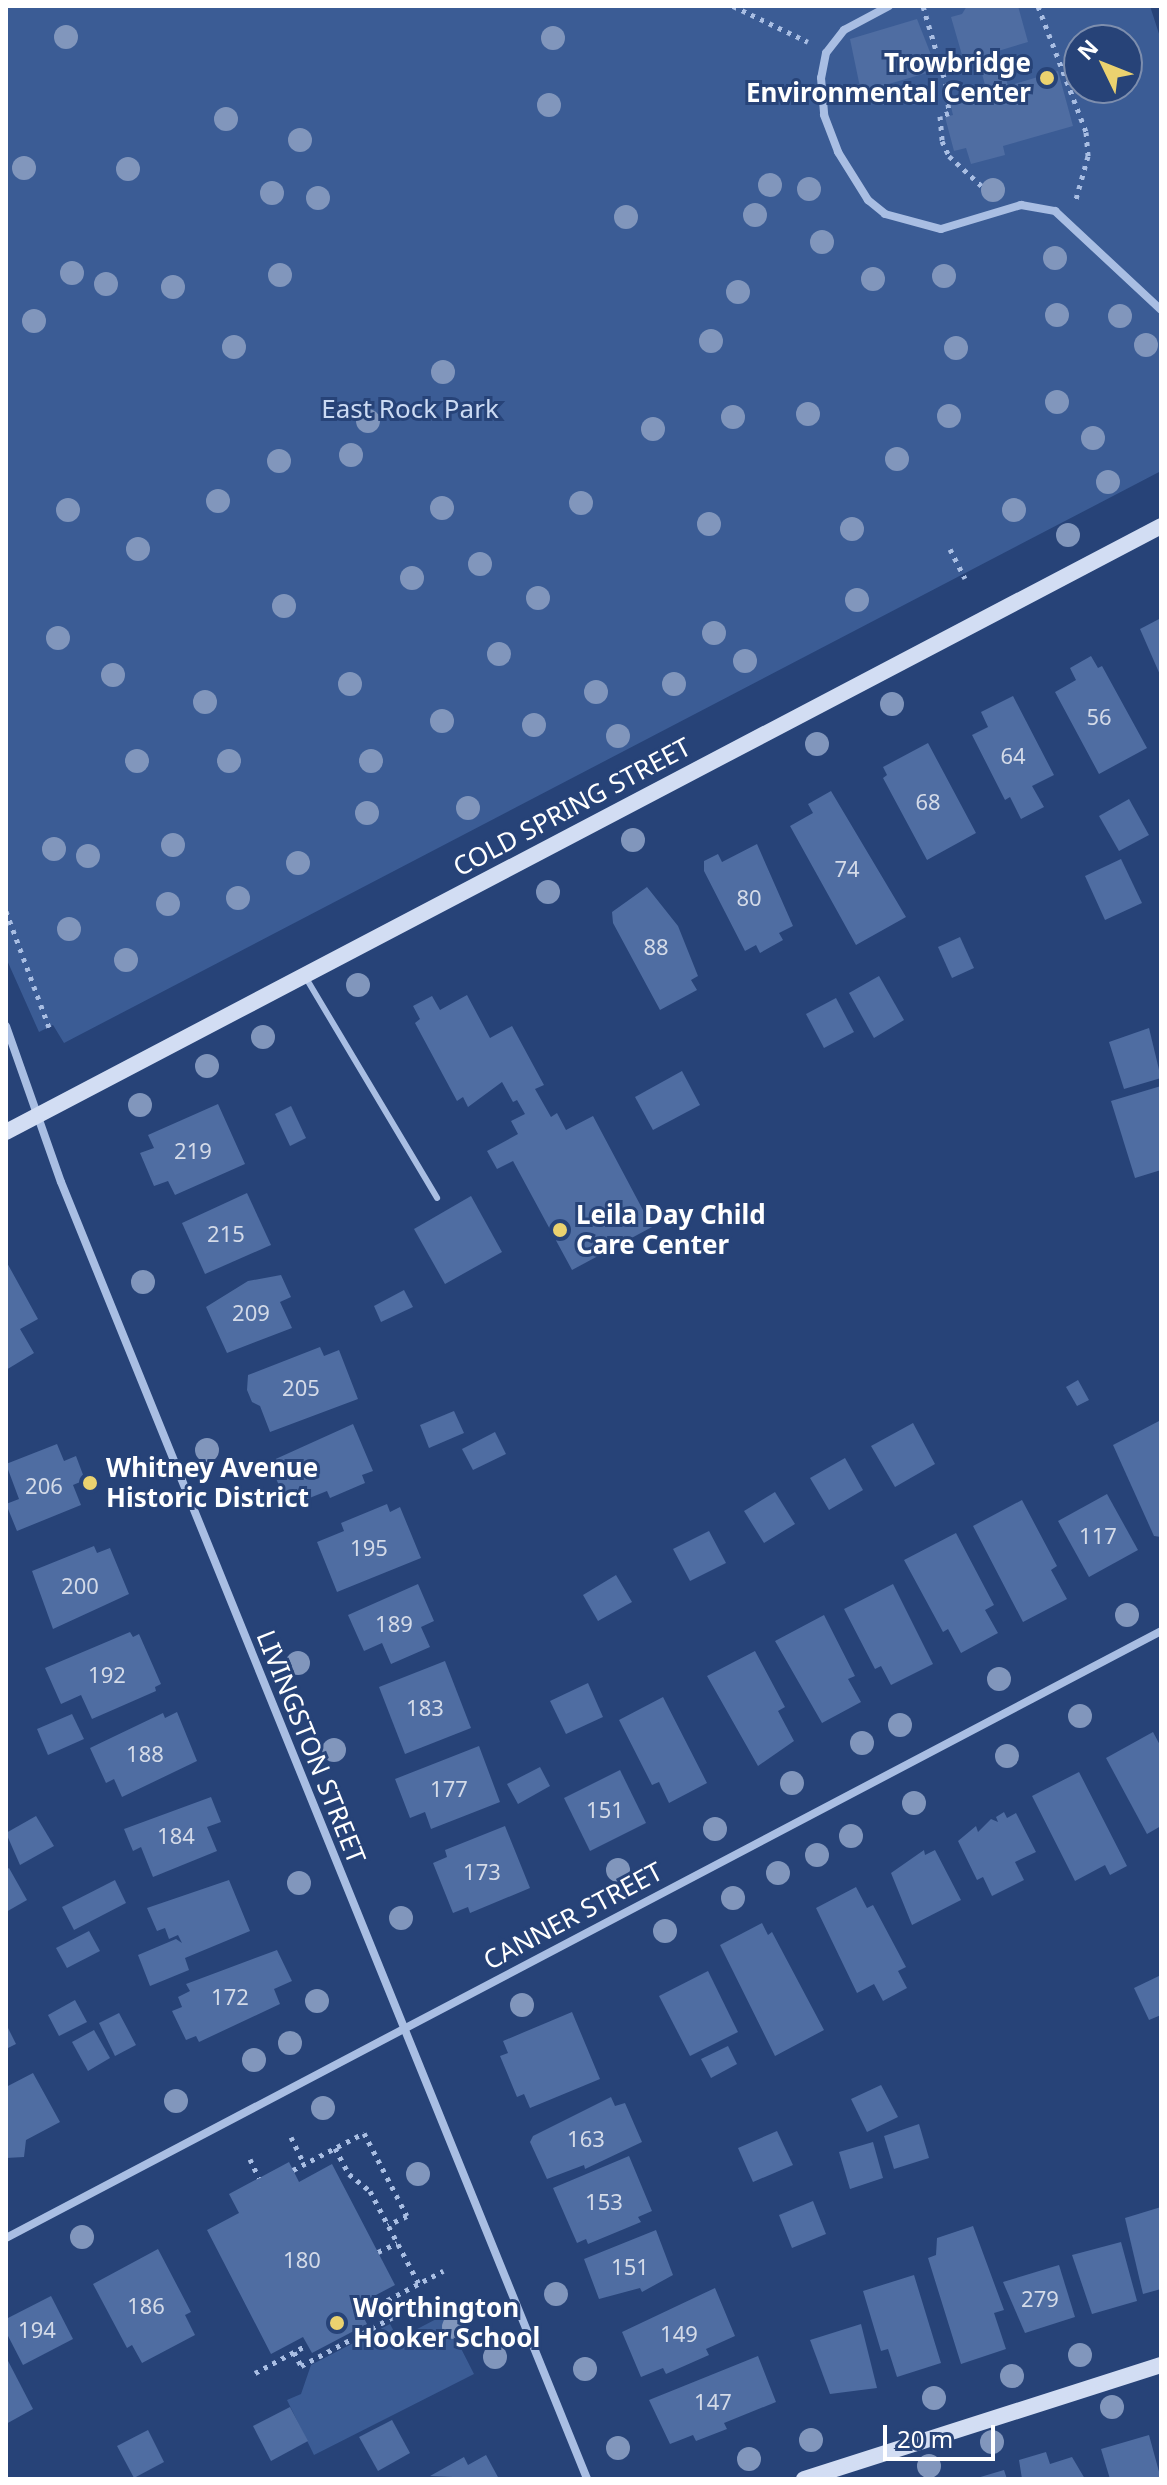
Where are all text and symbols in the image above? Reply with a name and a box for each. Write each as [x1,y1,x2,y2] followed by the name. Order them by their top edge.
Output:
[1063,24,1143,104] north arrow
[1070,32,1104,66] text: N
[746,47,1031,108] place label: Trowbridge Environmental Center
[1038,69,1056,87] marker: Trowbridge Environmental Center
[321,393,499,425] park label: East Rock Park
[1086,704,1112,730] house number: 56
[448,731,696,883] street label: COLD SPRING STREET
[1000,743,1026,769] house number: 64
[915,789,941,815] house number: 68
[834,856,860,882] house number: 74
[736,885,762,911] house number: 80
[643,934,669,960] house number: 88
[174,1138,212,1164] house number: 219
[576,1199,766,1260] place label: Leila Day Child Care Center
[207,1221,245,1247] house number: 215
[551,1221,569,1239] marker: Leila Day Child Care Center
[232,1300,270,1326] house number: 209
[282,1375,320,1401] house number: 205
[106,1452,318,1514] place label: Whitney Avenue Historic District
[25,1473,63,1499] house number: 206
[81,1474,99,1492] marker: Whitney Avenue Historic District
[1079,1523,1117,1549] house number: 117
[350,1535,388,1561] house number: 195
[61,1573,99,1599] house number: 200
[375,1611,413,1637] house number: 189
[250,1626,372,1868] street label: LIVINGSTON STREET
[88,1662,126,1688] house number: 192
[406,1695,444,1721] house number: 183
[126,1741,164,1767] house number: 188
[430,1776,468,1802] house number: 177
[586,1797,624,1823] house number: 151
[157,1823,195,1849] house number: 184
[478,1856,668,1976] street label: CANNER STREET
[463,1859,501,1885] house number: 173
[211,1984,249,2010] house number: 172
[567,2126,605,2152] house number: 163
[585,2189,623,2215] house number: 153
[283,2247,321,2273] house number: 180
[611,2254,649,2280] house number: 151
[1021,2286,1059,2312] house number: 279
[353,2292,540,2354] place label: Worthington Hooker School
[127,2293,165,2319] house number: 186
[328,2314,346,2332] marker: Worthington Hooker School
[18,2317,56,2343] house number: 194
[660,2321,698,2347] house number: 149
[694,2389,732,2415] house number: 147
[887,2409,999,2459] scale bar
[897,2422,953,2455] text: 20 m

